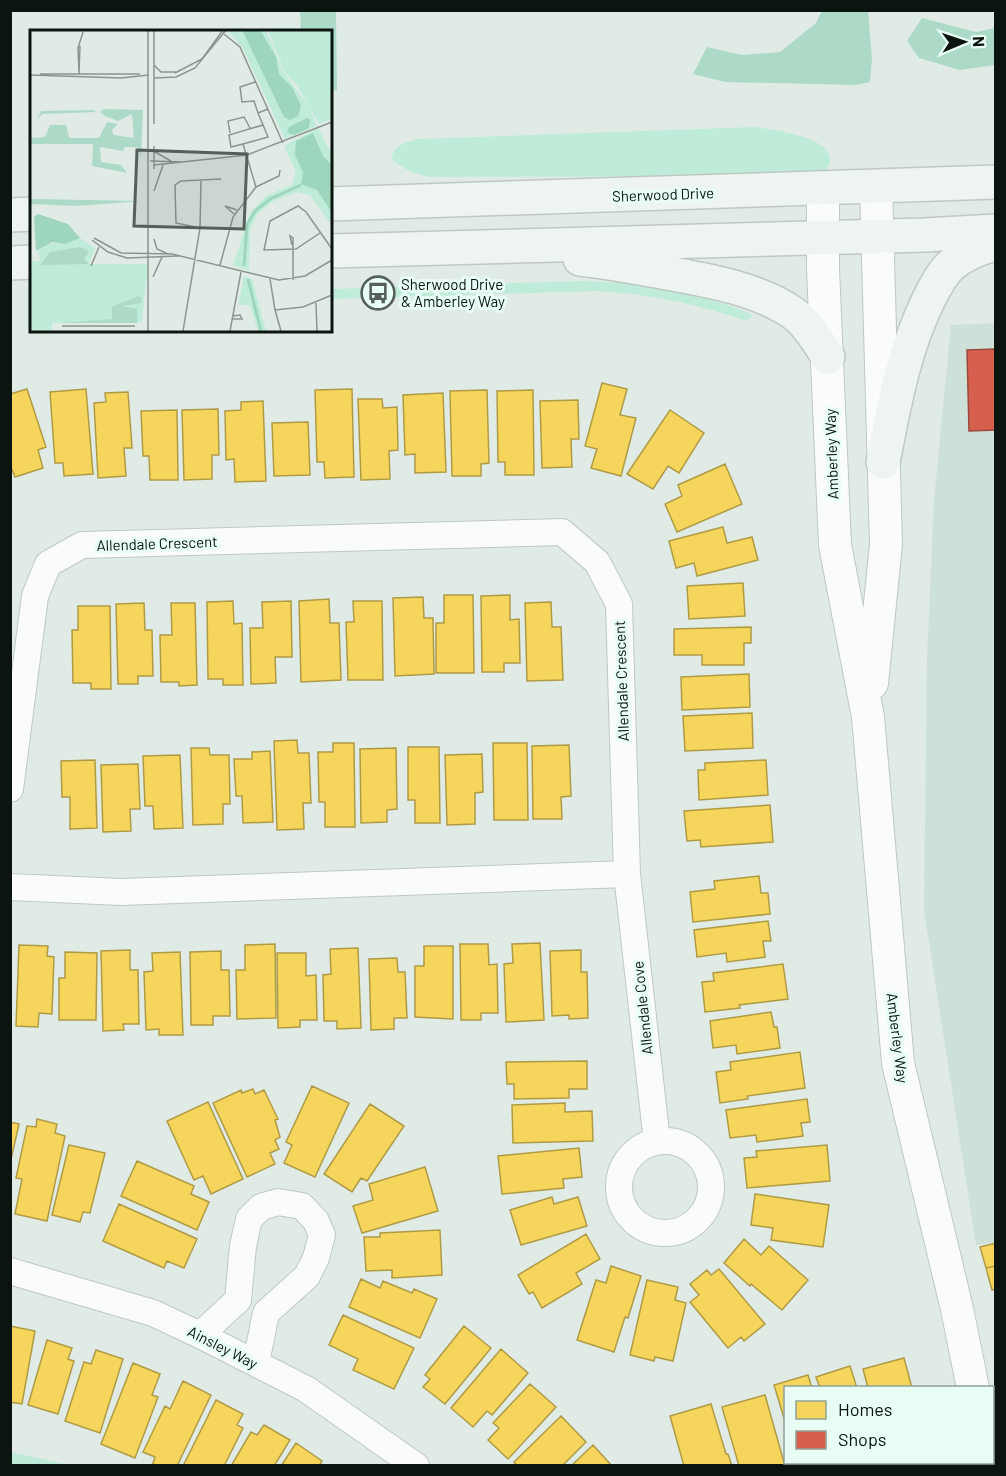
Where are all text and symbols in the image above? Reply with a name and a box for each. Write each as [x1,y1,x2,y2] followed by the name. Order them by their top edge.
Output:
[934,12,994,72] north arrow
[30,30,332,332] inset map
[970,36,989,47] text: N
[612,183,714,205] street label: Sherwood Drive
[360,275,396,311] bus stop icon: Sherwood Drive & Amberley Way
[401,275,505,310] place label: Sherwood Drive & Amberley Way
[820,408,842,500] street label: Amberley Way
[96,532,218,554] street label: Allendale Crescent
[610,620,632,742] street label: Allendale Crescent
[628,960,656,1056] street label: Allendale Cove
[884,992,912,1084] street label: Amberley Way
[185,1322,261,1372] street label: Ainsley Way
[784,1386,994,1464] legend
[838,1398,892,1420] text: Homes
[838,1428,887,1450] text: Shops

